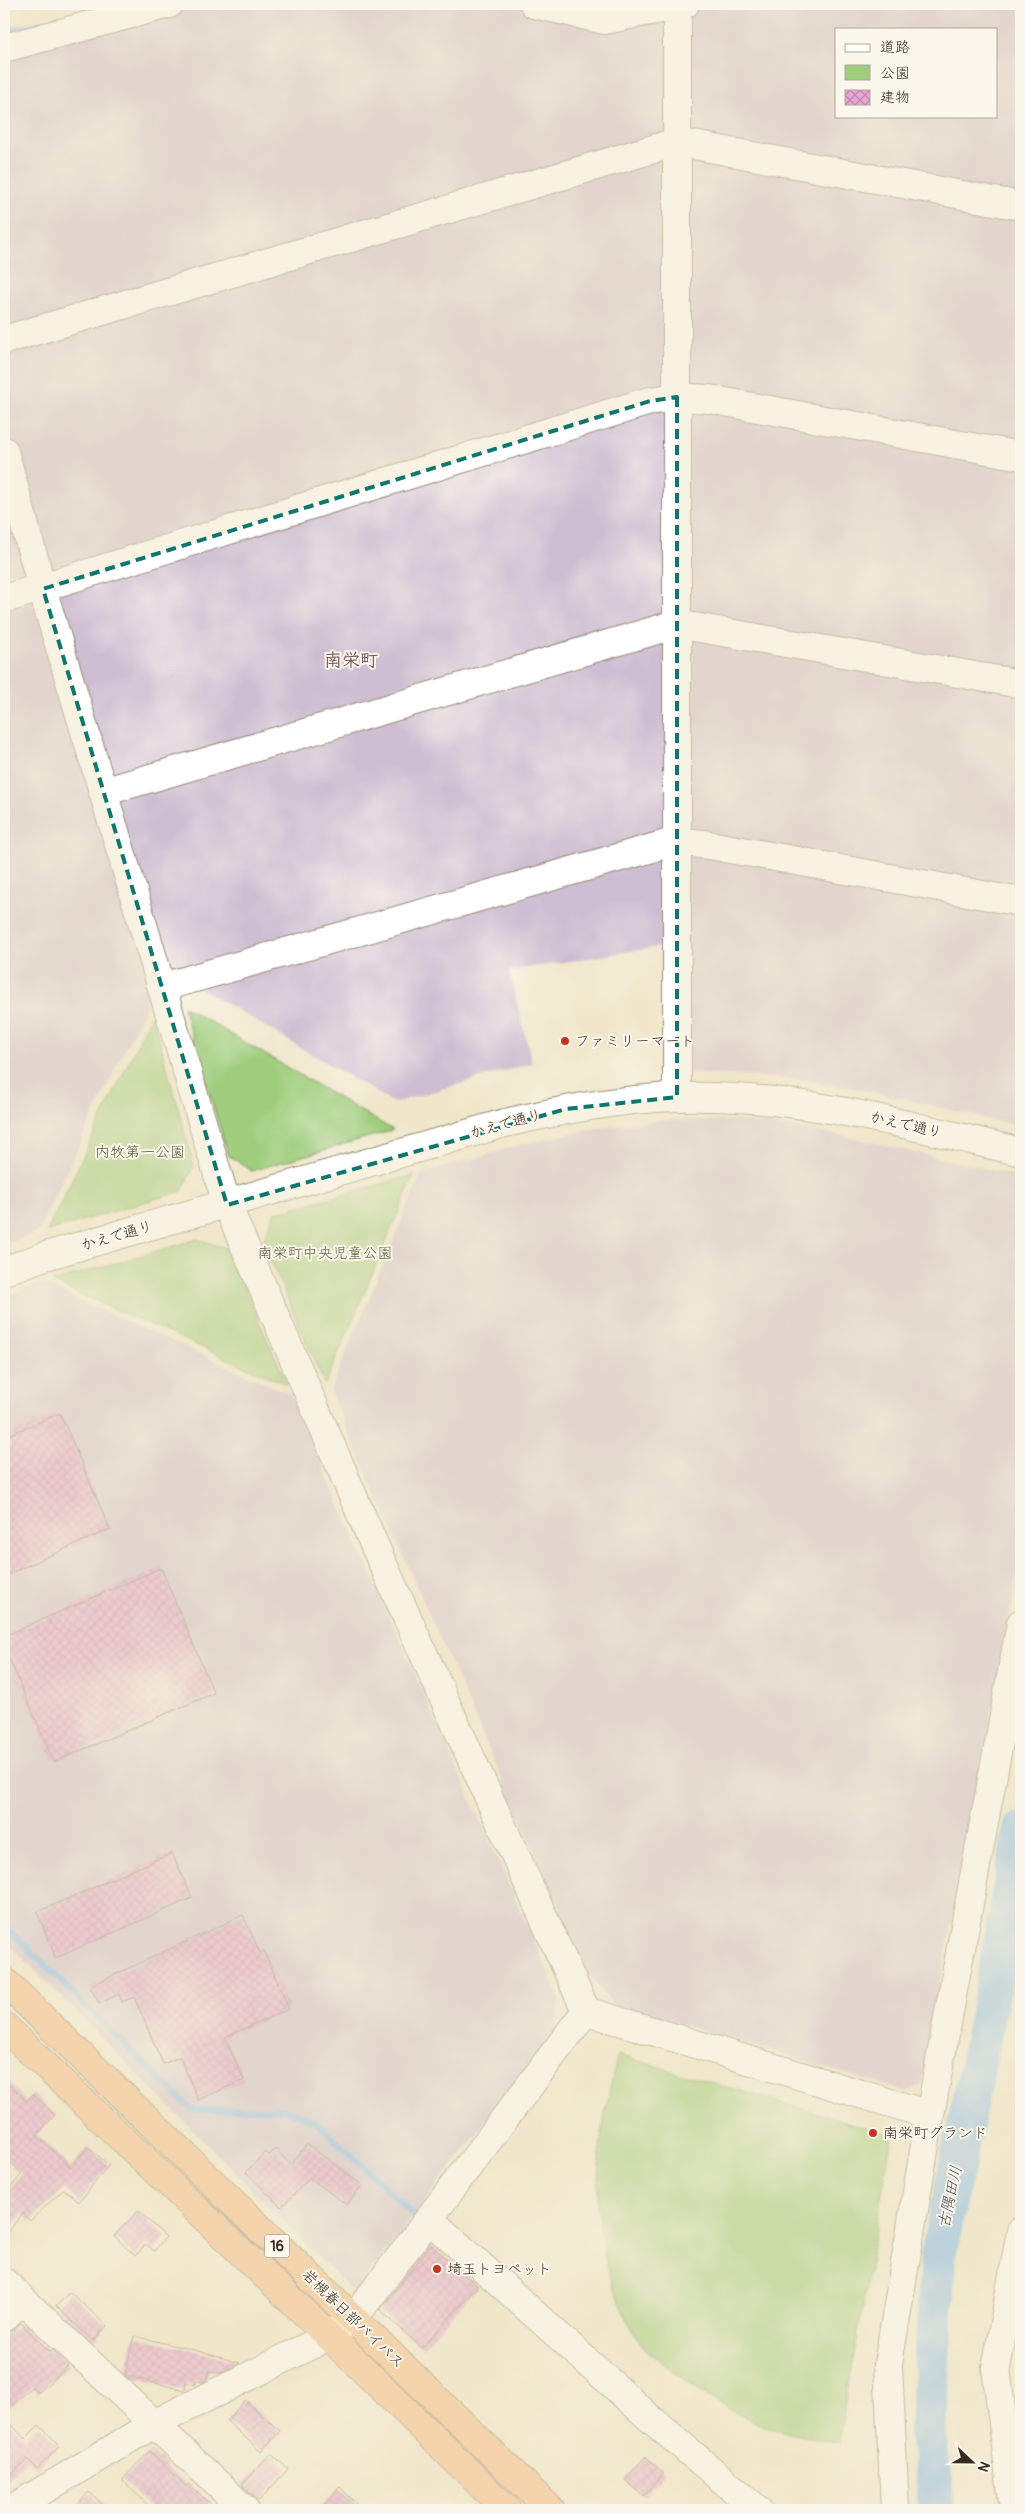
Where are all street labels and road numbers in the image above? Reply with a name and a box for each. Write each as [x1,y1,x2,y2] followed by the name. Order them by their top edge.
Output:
[468,1105,544,1143] street label: かえで通り
[868,1107,944,1143] street label: かえで通り
[79,1217,155,1255] street label: かえで通り
[264,2234,290,2258] road number: 16
[298,2265,408,2373] street label: 岩槻春日部バイパス

